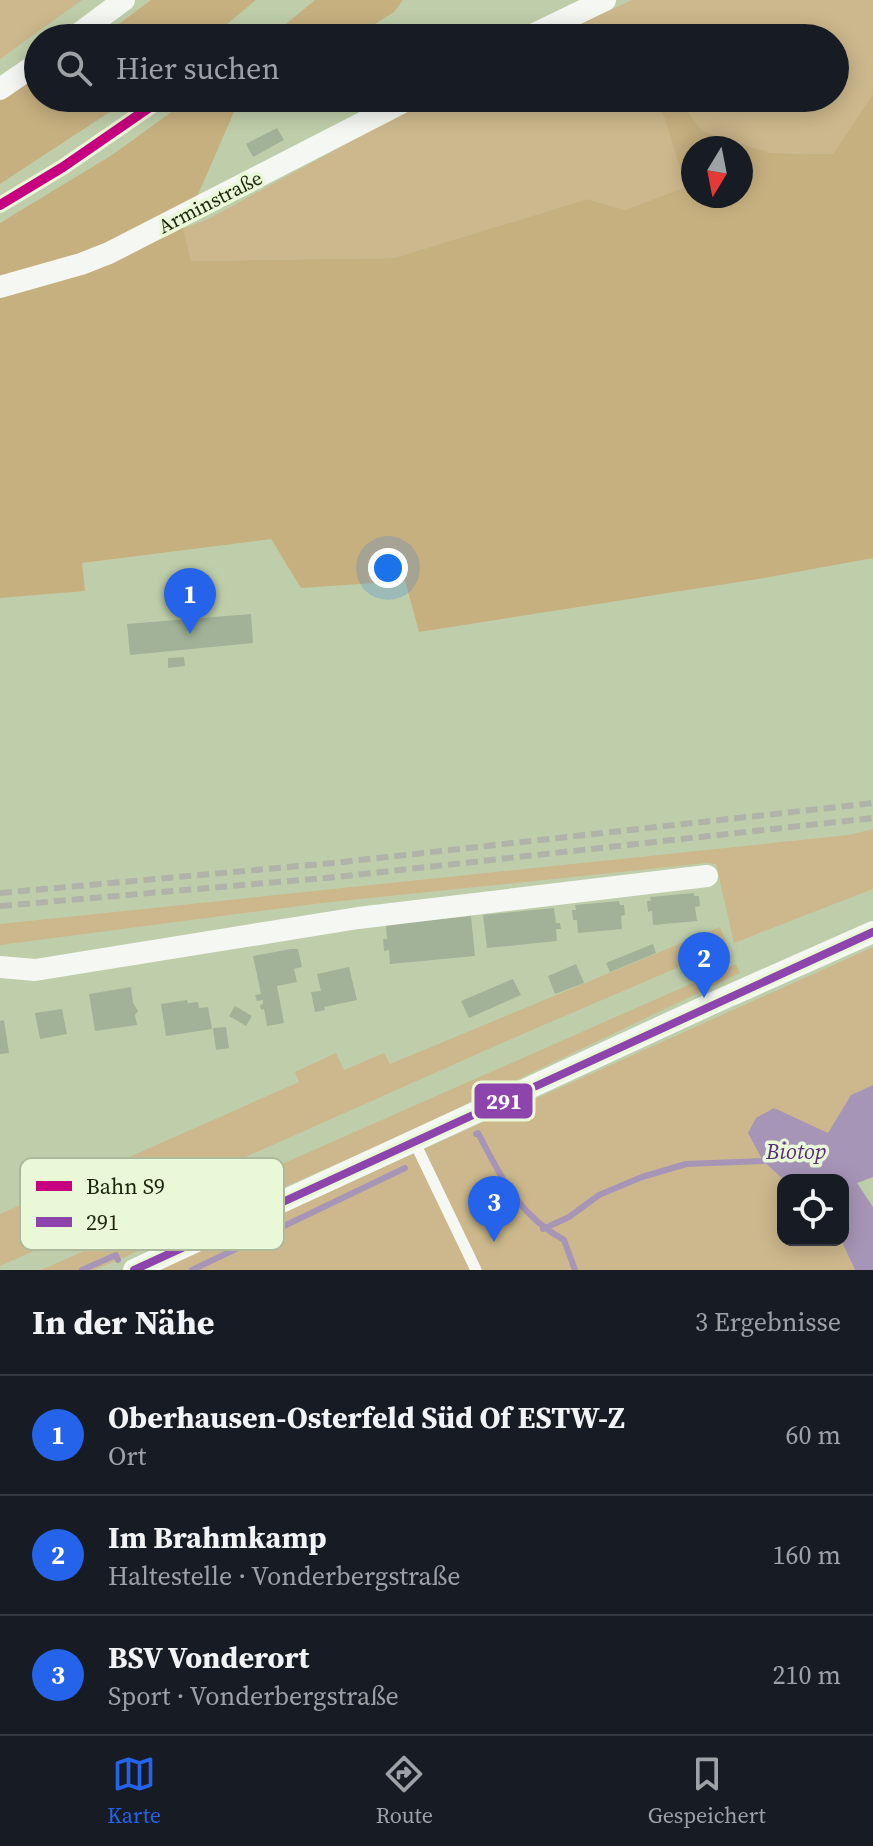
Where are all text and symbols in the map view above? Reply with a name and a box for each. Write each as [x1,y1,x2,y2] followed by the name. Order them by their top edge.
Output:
[24,24,849,112] search box
[52,46,96,90] icon: search
[116,48,280,89] text: Hier suchen
[681,136,753,208] north arrow
[153,164,267,240] street label: Arminstraße
[368,548,408,588] your location
[164,568,216,634] pin: 1
[678,932,730,998] pin: 2
[473,1082,534,1120] line badge: 291
[486,1086,522,1116] text: 291
[765,1136,826,1166] water label: Biotop
[20,1158,284,1250] legend
[86,1171,165,1201] text: Bahn S9
[777,1174,849,1246] map controls
[777,1174,849,1246] button: locate
[468,1176,520,1242] pin: 3
[86,1207,119,1237] text: 291
[32,1299,215,1345] text: In der Nähe
[695,1304,841,1340] text: 3 Ergebnisse
[108,1397,625,1438] text: Oberhausen-Osterfeld Süd Of ESTW-Z
[51,1417,65,1453] text: 1
[786,1417,841,1453] text: 60 m
[108,1438,146,1474] text: Ort
[108,1517,326,1558] text: Im Brahmkamp
[51,1537,65,1573] text: 2
[773,1537,841,1573] text: 160 m
[108,1558,461,1594] text: Haltestelle · Vonderbergstraße
[108,1637,309,1678] text: BSV Vonderort
[51,1657,65,1693] text: 3
[773,1657,841,1693] text: 210 m
[108,1678,399,1714] text: Sport · Vonderbergstraße
[107,1752,161,1830] tab: Karte
[376,1752,433,1830] tab: Route
[648,1752,766,1830] tab: Gespeichert

